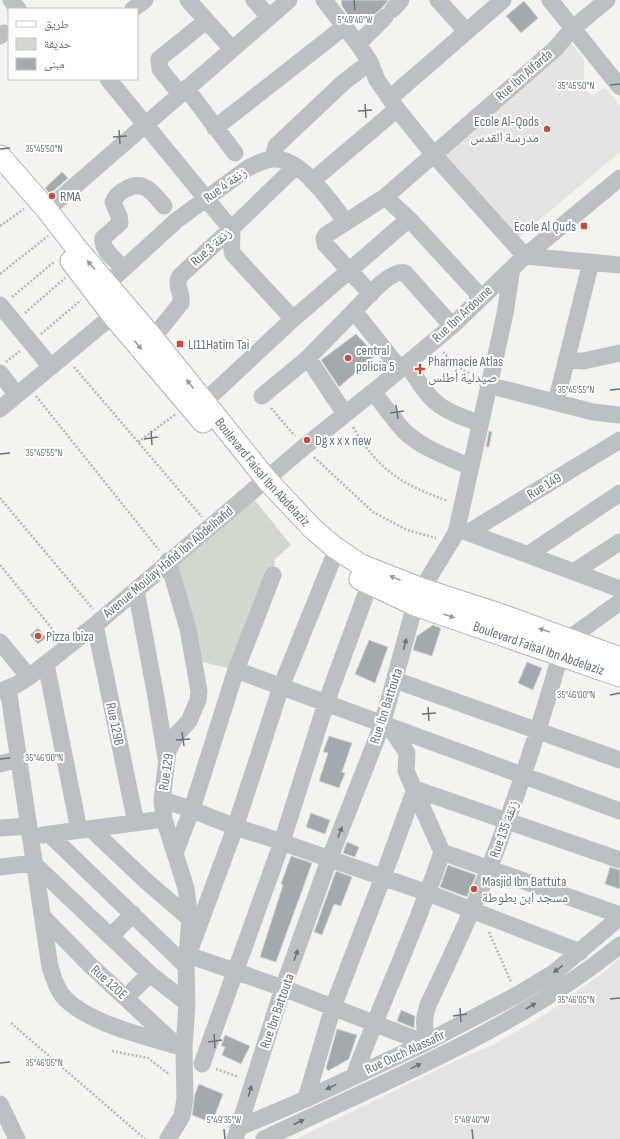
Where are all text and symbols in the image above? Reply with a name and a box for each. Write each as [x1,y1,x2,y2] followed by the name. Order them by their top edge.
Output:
[8,8,138,80] legend
[337,14,373,26] text: 5°49'40"W
[44,17,69,32] text: طريق
[44,37,72,52] text: حديقة
[492,46,556,104] street label: Rue Ibn Alfarda
[44,57,65,72] text: مبنى
[557,80,595,92] text: 35°45'50"N
[470,113,539,146] place label: Ecole Al-Qods مدرسة القدس
[542,124,552,134] marker: Ecole Al-Qods مدرسة القدس
[25,143,63,155] text: 35°45'50"N
[200,164,250,206] street label: Rue 4 زنقة
[60,188,82,205] place label: RMA
[47,191,57,201] marker: RMA
[514,218,576,235] place label: Ecole Al Quds
[579,221,589,231] marker: Ecole Al Quds
[187,224,235,270] street label: Rue 3 زنقة
[86,260,95,271] one-way arrow
[428,282,496,346] street label: Rue Ibn Ardoune
[188,336,249,353] place label: LI11Hatim Tai
[175,339,185,349] marker: LI11Hatim Tai
[134,340,143,350] one-way arrow
[356,342,395,375] place label: central policia 5
[343,353,353,363] marker: central policia 5
[428,353,503,386] place label: Pharmacie Atlas صيدلية أطلس
[415,364,425,374] marker: Pharmacie Atlas صيدلية أطلس
[185,378,194,389] one-way arrow
[558,384,594,396] text: 35°45'55"N
[212,414,314,530] street label: Boulevard Faisal Ibn Abdelaziz
[315,432,372,449] place label: Dg x x x new
[302,435,312,445] marker: Dg x x x new
[26,447,62,459] text: 35°45'55"N
[524,469,564,503] street label: Rue 149
[99,502,237,622] street label: Avenue Moulay Hafid Ibn Abdelhafid
[388,575,400,581] one-way arrow
[443,613,455,619] one-way arrow
[471,617,607,679] street label: Boulevard Faisal Ibn Abdelaziz
[538,627,550,633] one-way arrow
[46,628,94,645] place label: Pizza Ibiza
[33,631,43,641] marker: Pizza Ibiza
[402,637,408,649] one-way arrow
[366,666,406,746] street label: Rue Ibn Battouta
[557,689,595,701] text: 35°46'00"N
[102,701,128,747] street label: Rue 129B
[25,752,63,764] text: 35°46'00"N
[155,752,177,792] street label: Rue 129
[486,798,522,860] street label: Rue 135 زنقة
[337,826,343,838] one-way arrow
[482,873,568,906] place label: Masjid Ibn Battuta مسجد ابن بطوطة
[469,884,479,894] marker: Masjid Ibn Battuta مسجد ابن بطوطة
[293,948,299,960] one-way arrow
[87,961,131,1003] street label: Rue 120E
[553,965,564,973] one-way arrow
[256,971,298,1051] street label: Rue Ibn Battouta
[557,994,595,1006] text: 35°46'05"N
[525,1002,537,1009] one-way arrow
[362,1026,448,1078] street label: Rue Ouch Alassafir
[25,1057,63,1069] text: 35°46'05"N
[411,1063,422,1069] one-way arrow
[326,1084,337,1090] one-way arrow
[247,1085,253,1097] one-way arrow
[207,1114,242,1126] text: 5°49'35"W
[454,1114,490,1126] text: 5°49'40"W
[293,1119,305,1125] one-way arrow

